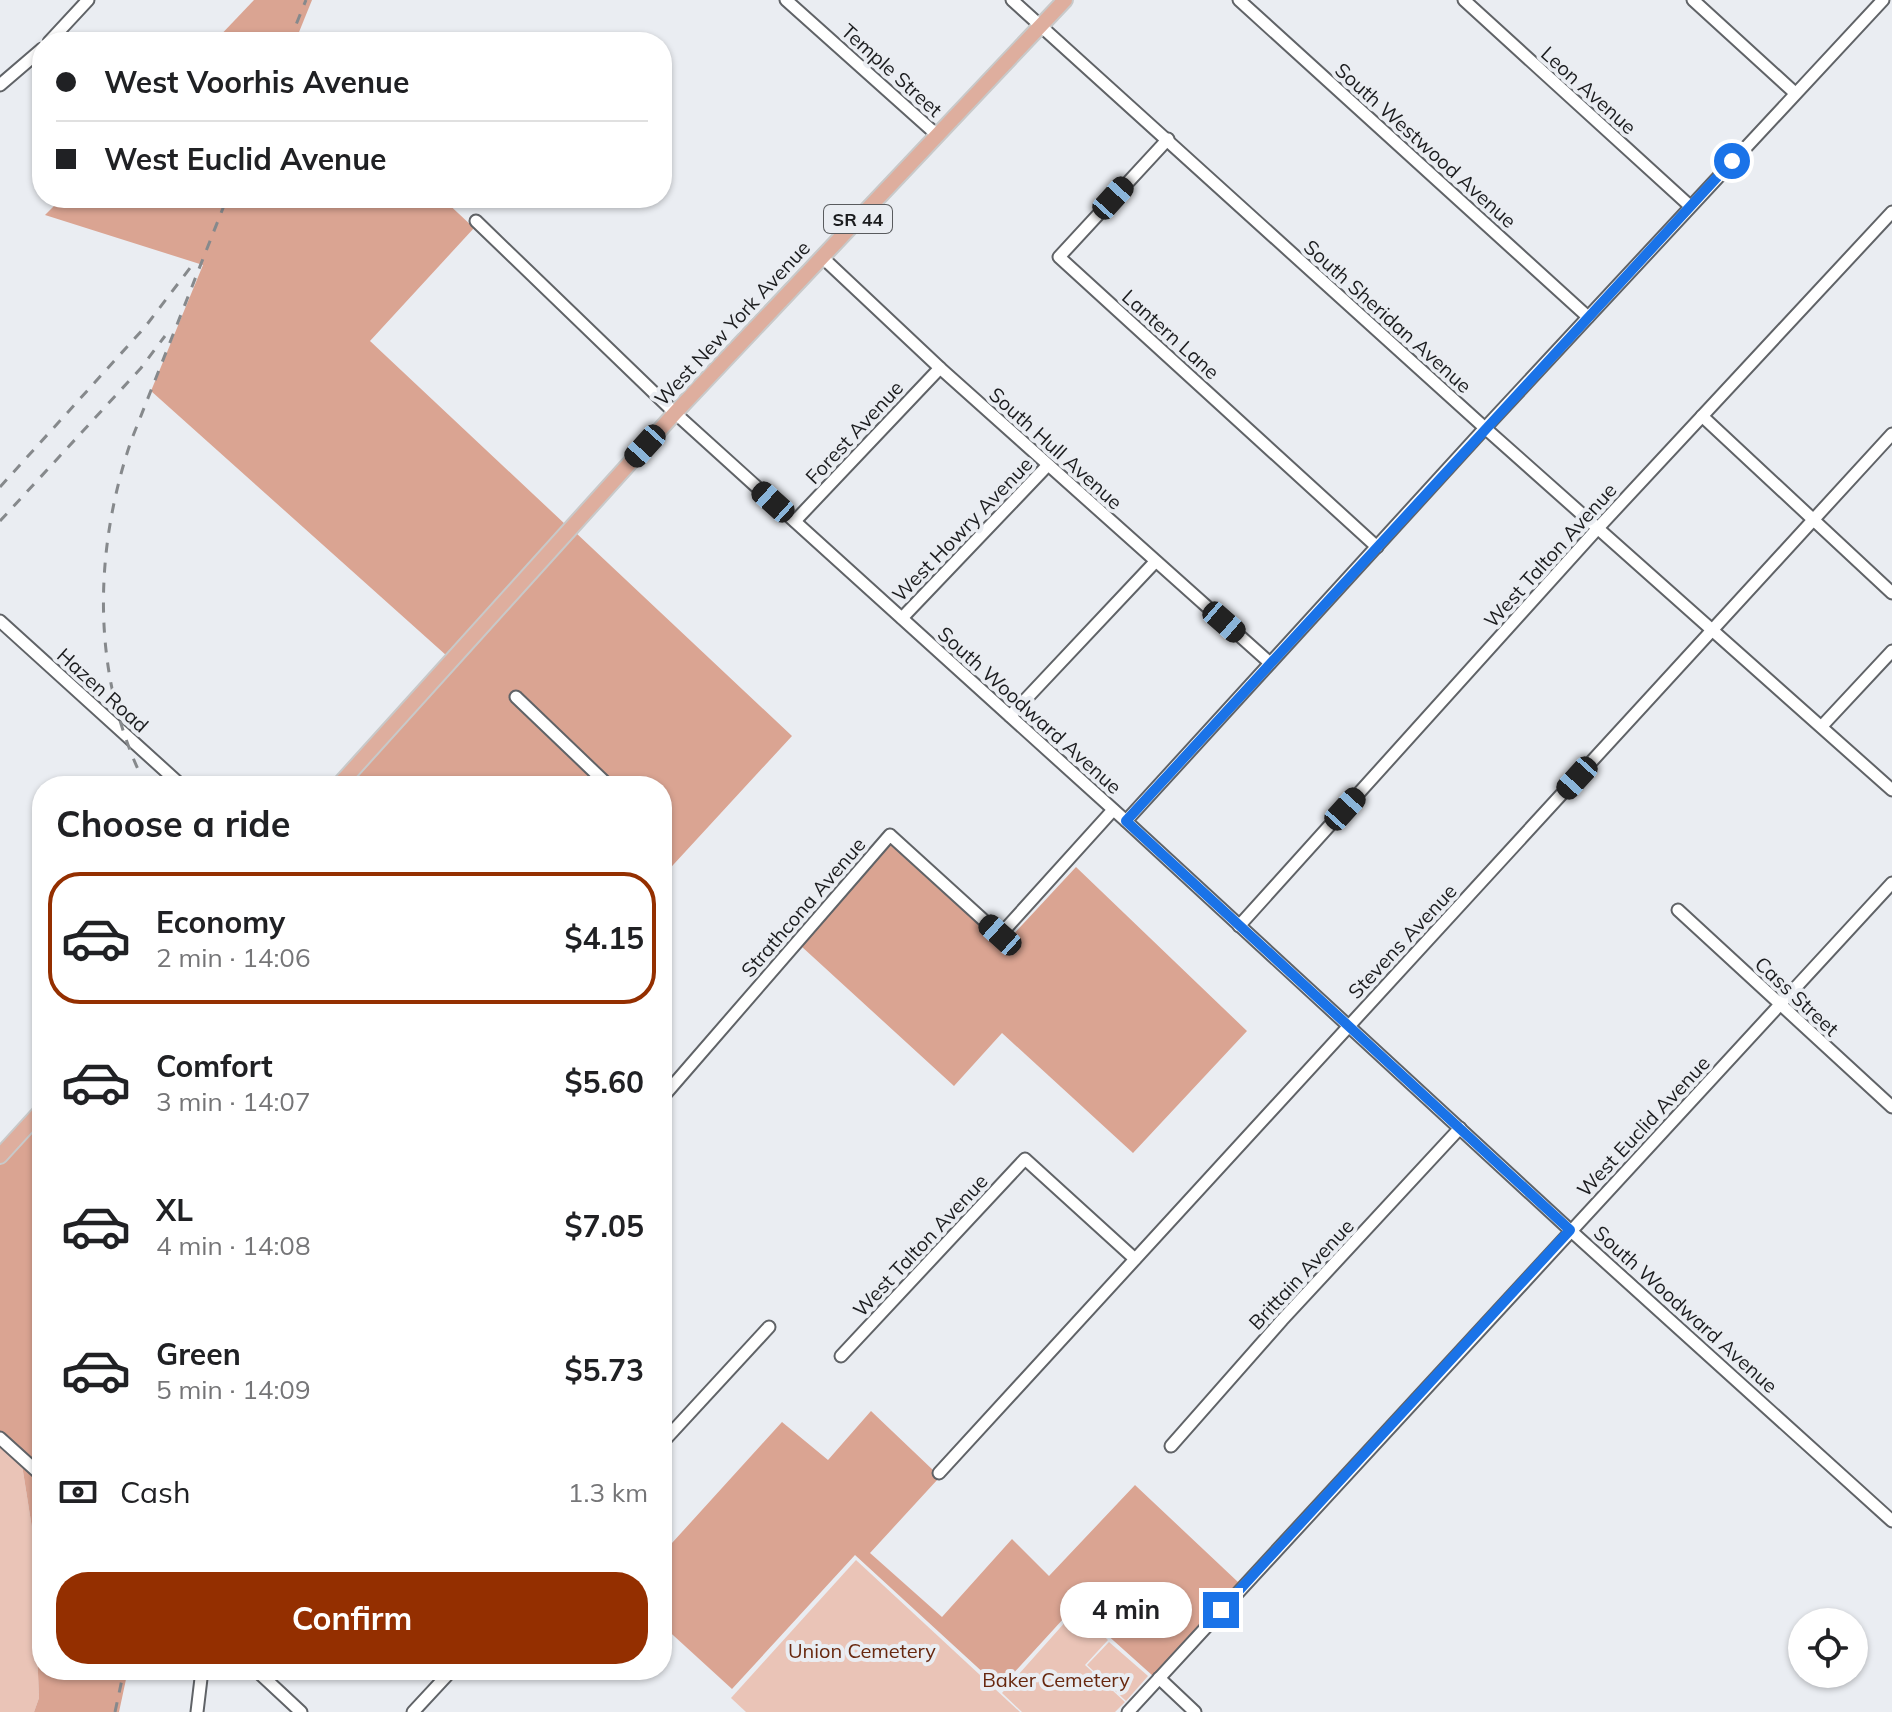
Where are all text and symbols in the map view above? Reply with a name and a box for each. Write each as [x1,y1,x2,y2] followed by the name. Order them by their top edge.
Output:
[836,18,948,122] street label: Temple Street
[1536,41,1642,139] street label: Leon Avenue
[1330,57,1522,233] street label: South Westwood Avenue
[104,63,409,101] text: West Voorhis Avenue
[104,140,387,178] text: West Euclid Avenue
[1714,143,1750,179] route start
[1088,172,1138,224] car
[824,205,892,233] road number: SR 44
[1299,234,1477,398] street label: South Sheridan Avenue
[649,235,815,411] street label: West New York Avenue
[1117,284,1225,384] street label: Lantern Lane
[800,375,908,489] street label: Forest Avenue
[984,382,1128,514] street label: South Hull Avenue
[620,420,670,472] car
[887,452,1037,606] street label: West Howry Avenue
[747,477,799,527] car
[1478,477,1622,633] street label: West Talton Avenue
[1198,597,1250,647] car
[933,621,1127,799] street label: South Woodward Avenue
[52,642,154,738] street label: Hazen Road
[1552,752,1602,804] car
[1320,783,1370,835] car
[56,801,290,846] text: Choose a ride
[735,832,871,982] street label: Strathcona Avenue
[1342,878,1462,1004] street label: Stevens Avenue
[60,902,132,974] icon: car
[156,903,285,941] text: Economy
[974,910,1026,960] car
[565,919,644,957] text: $4.15
[156,941,311,974] text: 2 min · 14:06
[1750,951,1844,1041] street label: Cass Street
[60,1046,132,1118] icon: car
[156,1047,273,1085] text: Comfort
[1571,1050,1715,1202] street label: West Euclid Avenue
[565,1063,644,1101] text: $5.60
[156,1085,311,1118] text: 3 min · 14:07
[847,1168,993,1322] street label: West Talton Avenue
[60,1190,132,1262] icon: car
[156,1191,193,1229] text: XL
[565,1207,644,1245] text: $7.05
[1243,1213,1359,1335] street label: Brittain Avenue
[1589,1220,1783,1398] street label: South Woodward Avenue
[156,1229,311,1262] text: 4 min · 14:08
[60,1334,132,1406] icon: car
[156,1335,241,1373] text: Green
[565,1351,644,1389] text: $5.73
[156,1373,311,1406] text: 5 min · 14:09
[56,1470,100,1514] icon: cash
[120,1473,191,1511] text: Cash
[568,1476,648,1509] text: 1.3 km
[56,1572,648,1664] button: Confirm
[1061,1582,1193,1638] callout: 4 min
[1203,1592,1239,1628] route end
[1092,1593,1160,1626] text: 4 min
[1788,1608,1868,1688] map controls
[1788,1608,1868,1688] button: locate
[788,1638,936,1663] park label: Union Cemetery
[982,1667,1130,1692] park label: Baker Cemetery

